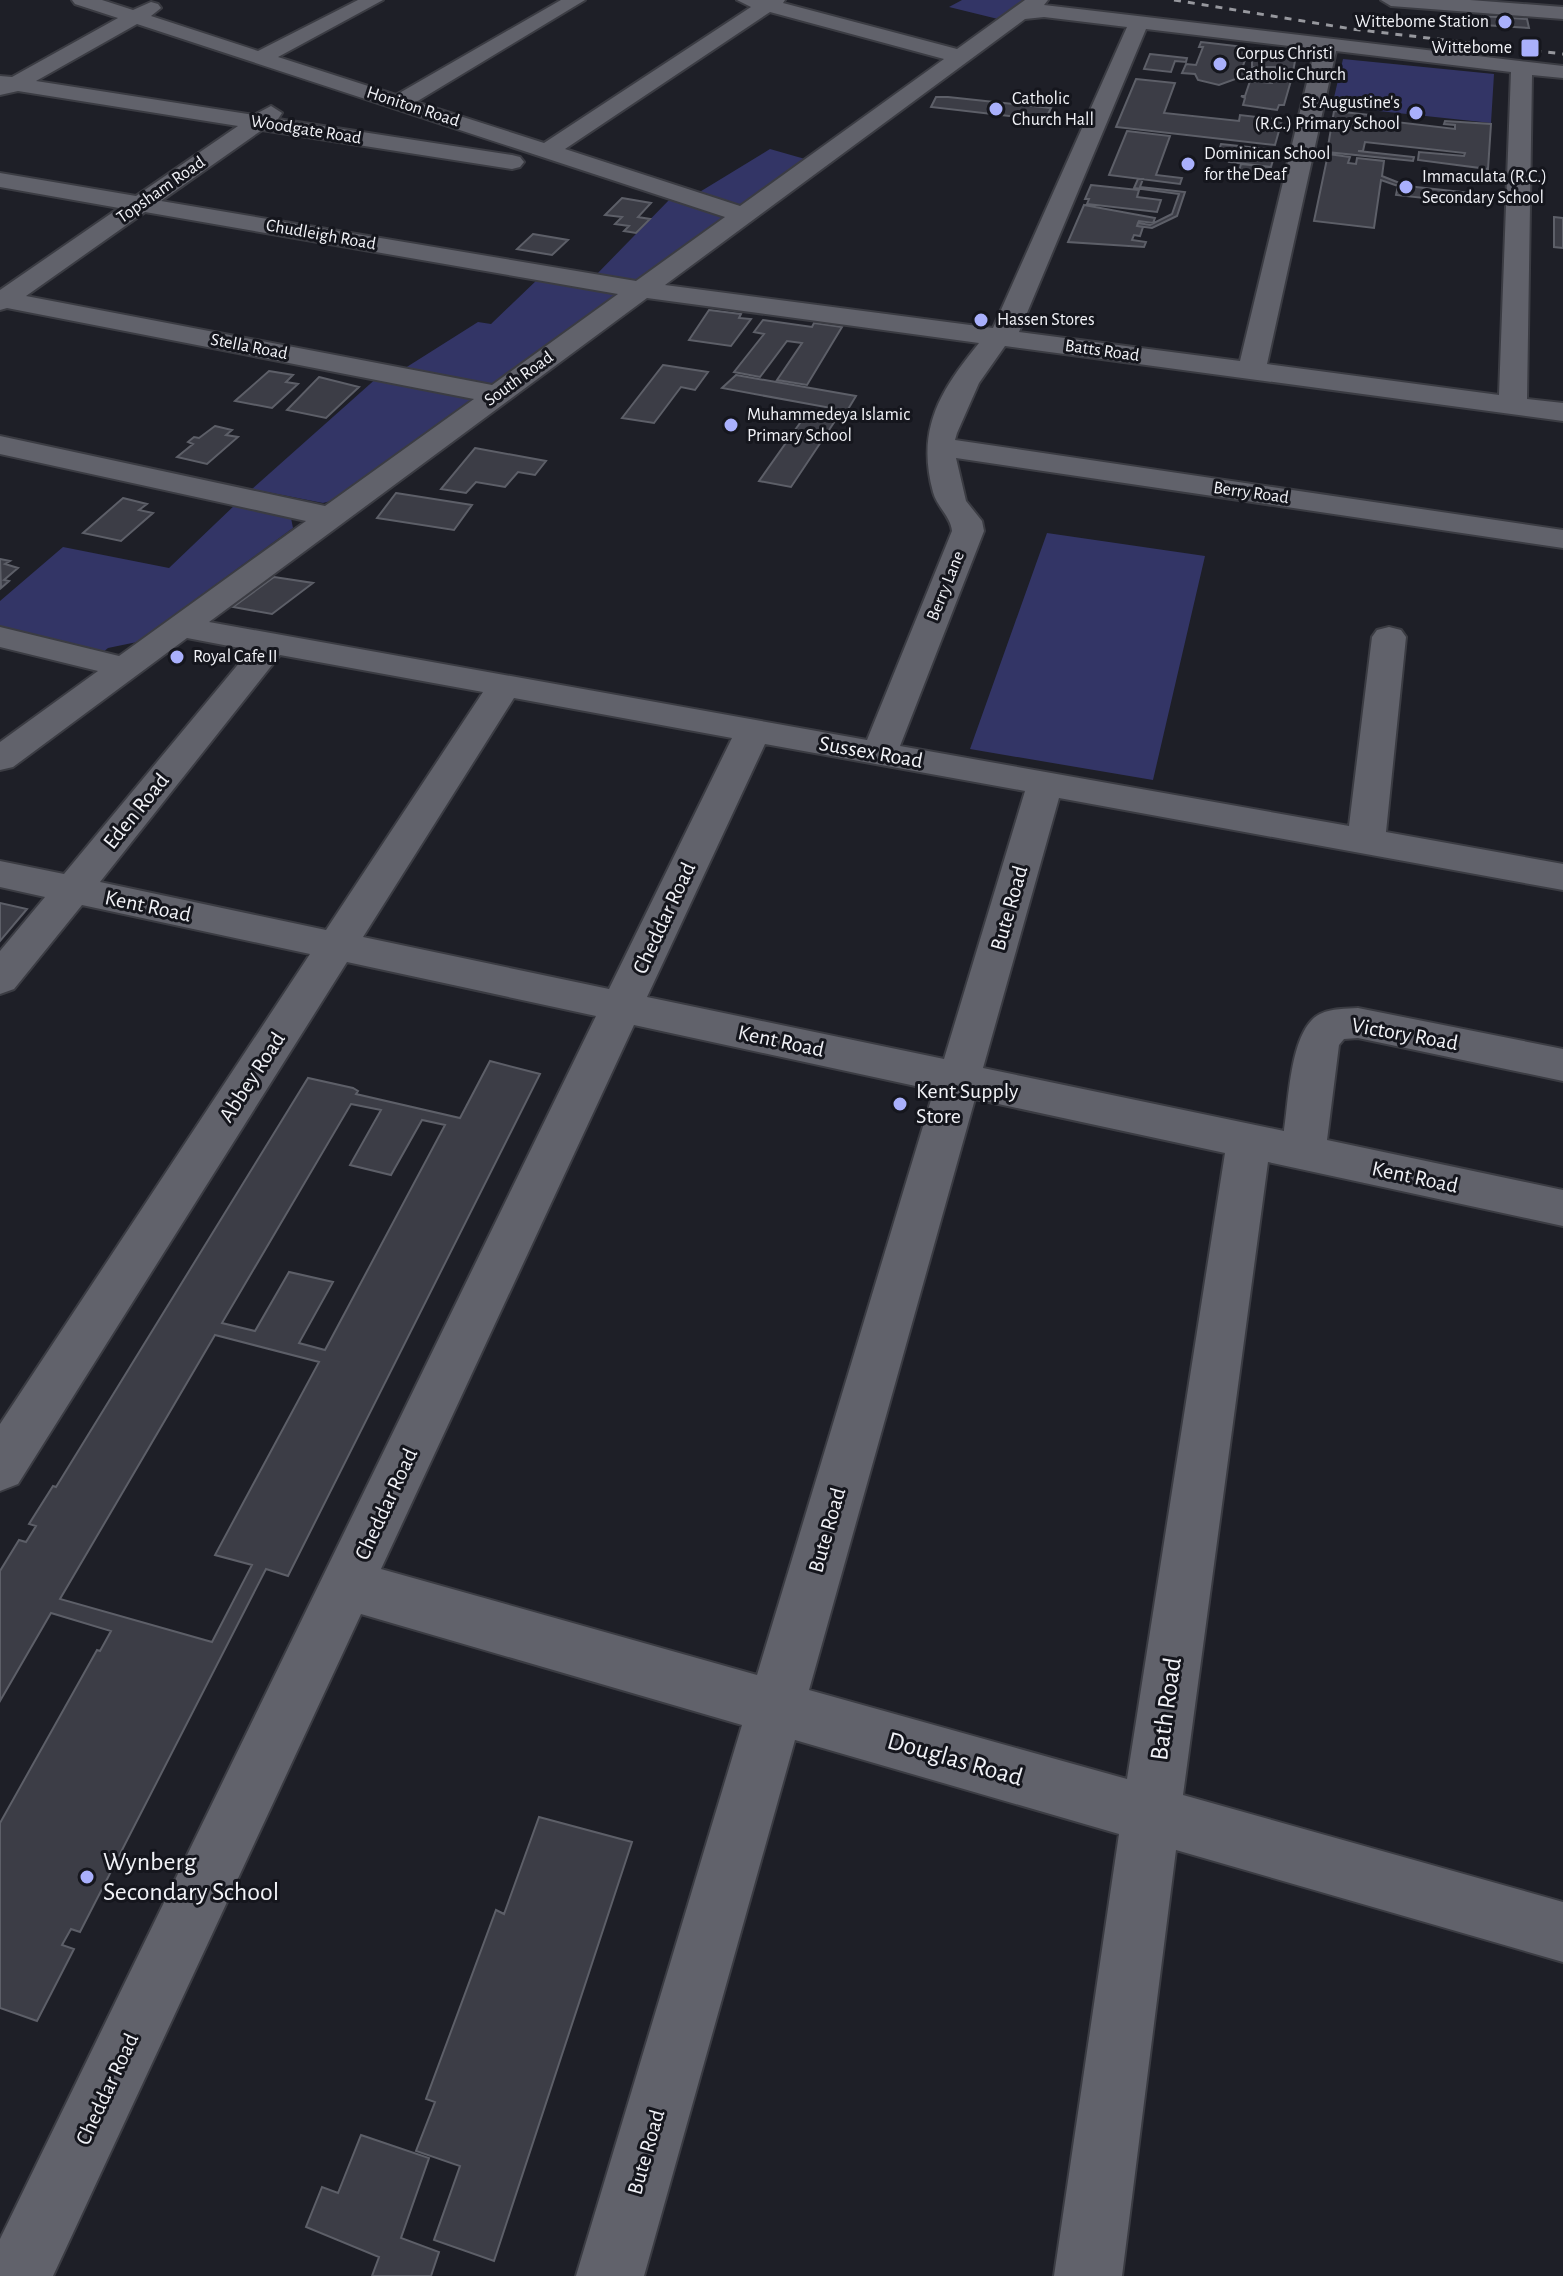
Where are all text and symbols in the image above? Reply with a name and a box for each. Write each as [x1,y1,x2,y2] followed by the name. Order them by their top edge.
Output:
[1355,13,1489,31] place label: Wittebome Station
[1496,13,1514,31] marker: Wittebome Station
[1519,37,1541,59] marker: Wittebome
[1431,39,1512,57] place label: Wittebome
[1236,45,1346,84] place label: Corpus Christi Catholic Church
[1211,55,1229,73] marker: Corpus Christi Catholic Church
[364,84,462,130] street label: Honiton Road
[1012,90,1094,129] place label: Catholic Church Hall
[1255,94,1400,133] place label: St Augustine's (R.C.) Primary School
[987,100,1005,118] marker: Catholic Church Hall
[1407,104,1425,122] marker: St Augustine's (R.C.) Primary School
[249,112,363,148] street label: Woodgate Road
[1204,145,1330,184] place label: Dominican School for the Deaf
[114,153,208,227] street label: Topsham Road
[1179,155,1197,173] marker: Dominican School for the Deaf
[1422,168,1547,207] place label: Immaculata (R.C.) Secondary School
[1397,178,1415,196] marker: Immaculata (R.C.) Secondary School
[265,216,377,254] street label: Chudleigh Road
[972,311,990,329] marker: Hassen Stores
[997,311,1095,329] place label: Hassen Stores
[209,331,289,363] street label: Stella Road
[1064,337,1140,365] street label: Batts Road
[481,348,557,410] street label: South Road
[747,406,910,445] place label: Muhammedeya Islamic Primary School
[722,416,740,434] marker: Muhammedeya Islamic Primary School
[1212,479,1290,507] street label: Berry Road
[924,549,968,623] street label: Berry Lane
[168,648,186,666] marker: Royal Cafe II
[193,648,278,666] place label: Royal Cafe II
[817,732,925,772] street label: Sussex Road
[99,769,173,853] street label: Eden Road
[629,859,699,977] street label: Cheddar Road
[986,863,1032,953] street label: Bute Road
[103,886,193,926] street label: Kent Road
[1350,1014,1460,1054] street label: Victory Road
[736,1021,826,1061] street label: Kent Road
[215,1028,289,1126] street label: Abbey Road
[916,1080,1019,1127] place label: Kent Supply Store
[891,1095,909,1113] marker: Kent Supply Store
[1370,1157,1460,1197] street label: Kent Road
[351,1445,421,1563] street label: Cheddar Road
[804,1485,850,1575] street label: Bute Road
[1146,1656,1186,1762] street label: Bath Road
[884,1727,1026,1791] street label: Douglas Road
[103,1849,279,1905] place label: Wynberg Secondary School
[78,1868,96,1886] marker: Wynberg Secondary School
[72,2030,142,2148] street label: Cheddar Road
[623,2107,669,2197] street label: Bute Road

